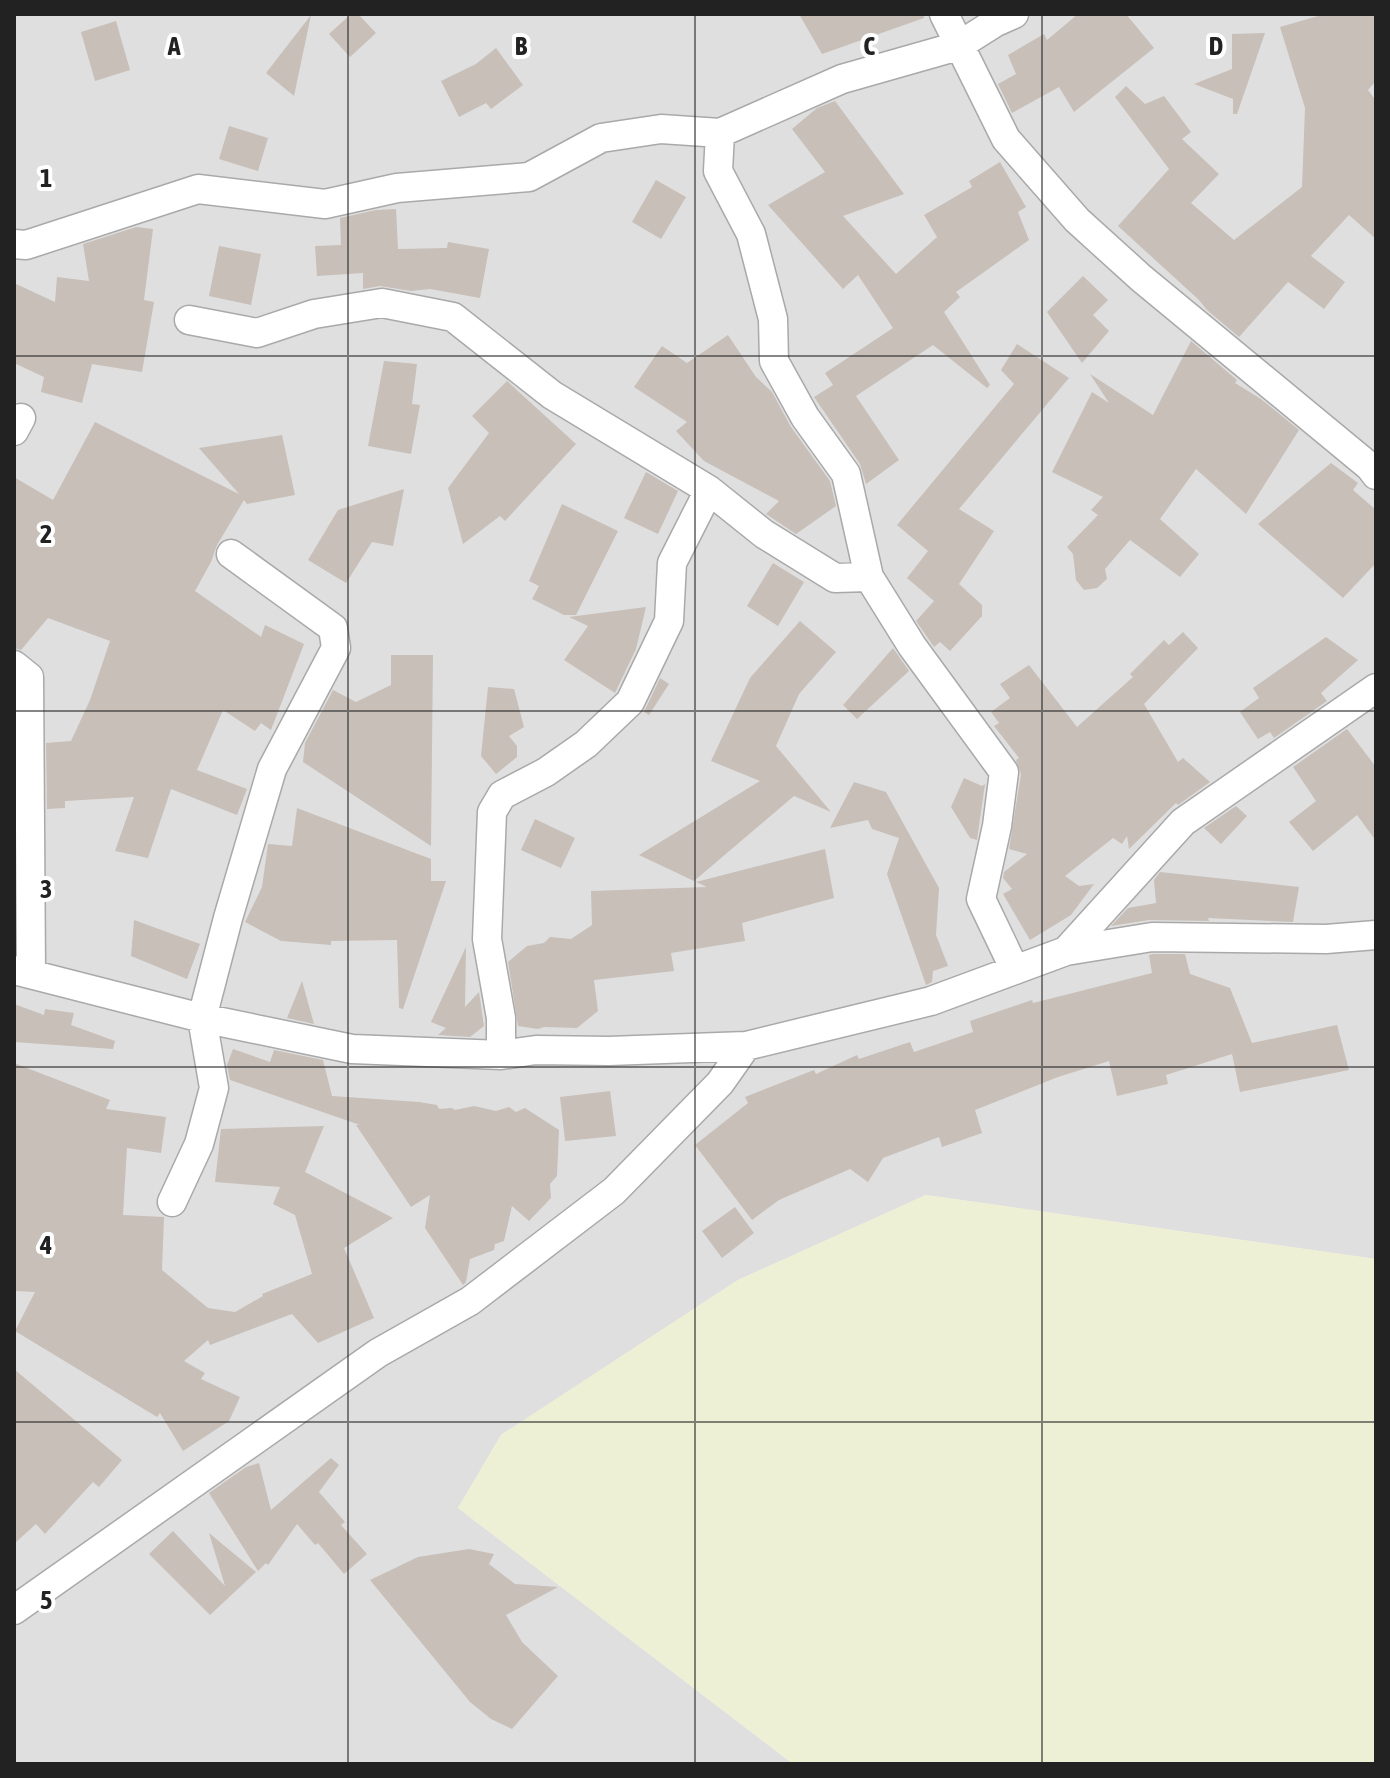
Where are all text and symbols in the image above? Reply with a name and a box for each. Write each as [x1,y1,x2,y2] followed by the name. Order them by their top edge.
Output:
[167,31,181,61] text: A
[515,31,528,61] text: B
[863,31,875,61] text: C
[1209,31,1223,61] text: D
[40,163,52,193] text: 1
[40,519,52,549] text: 2
[40,874,52,904] text: 3
[39,1230,52,1260] text: 4
[40,1585,52,1615] text: 5

